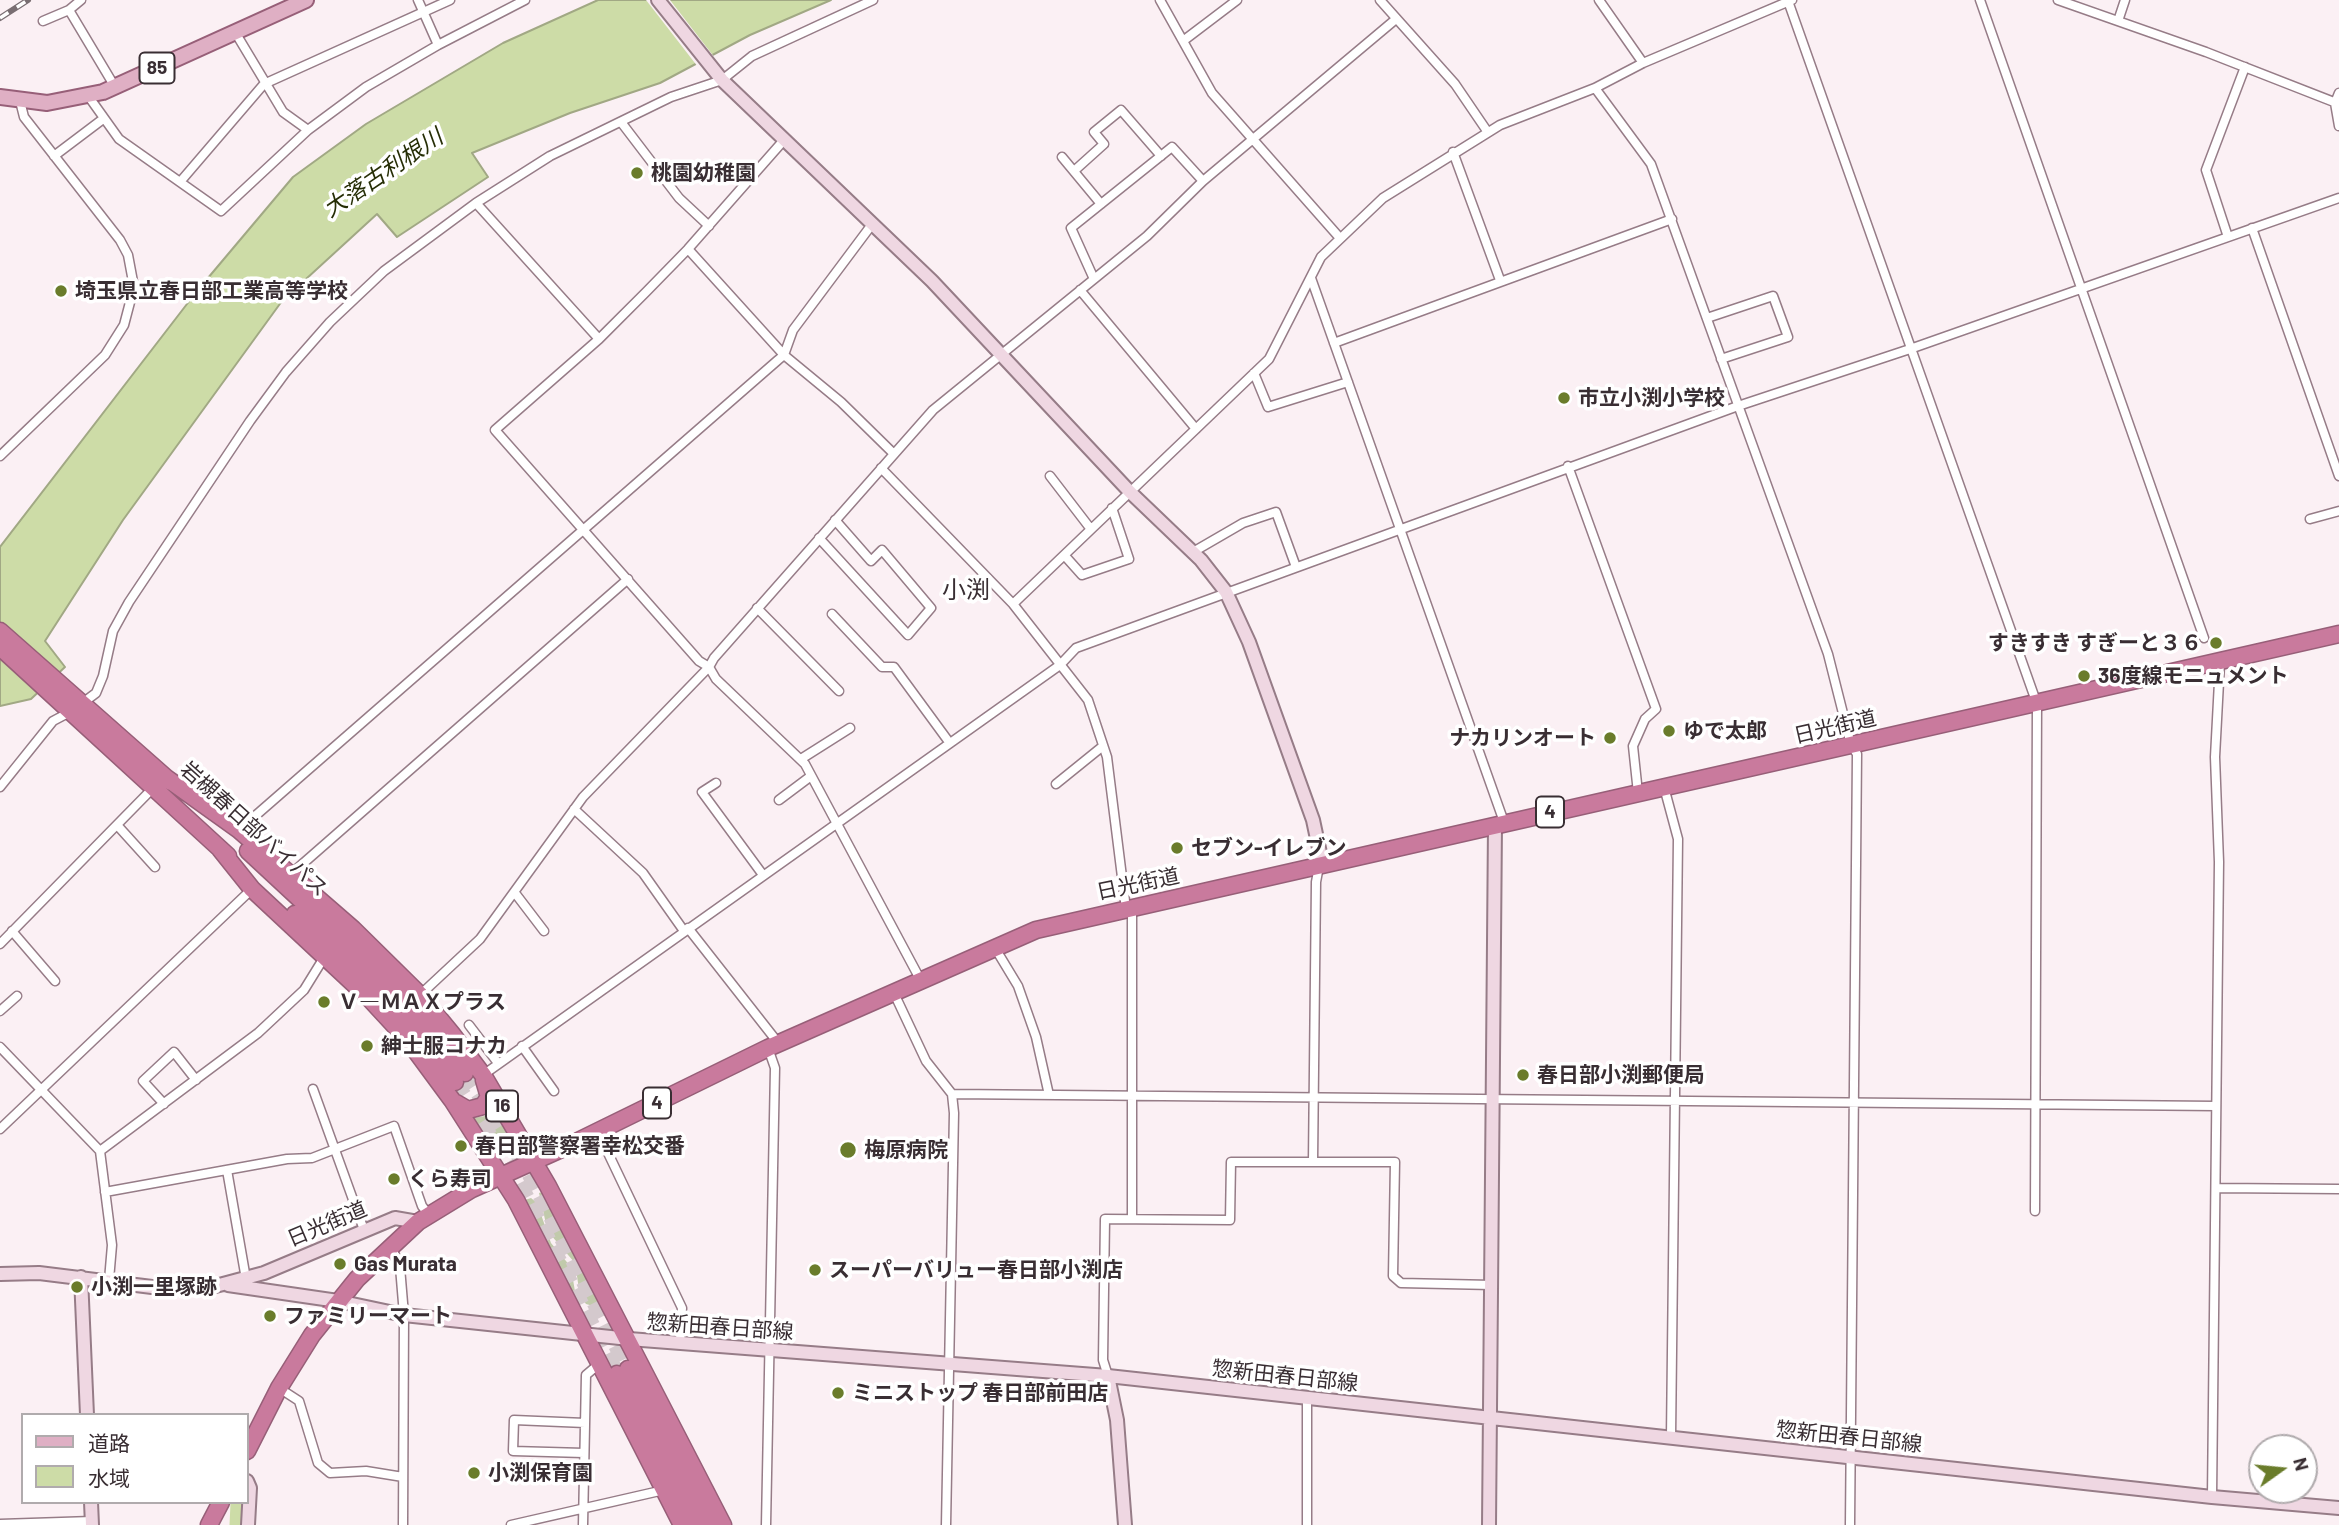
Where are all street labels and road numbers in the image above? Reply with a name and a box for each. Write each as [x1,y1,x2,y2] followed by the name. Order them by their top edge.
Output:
[140,52,174,83] road number: 85
[1791,705,1879,749] street label: 日光街道
[175,756,333,902] street label: 岩槻春日部バイパス
[1536,796,1564,828] road number: 4
[1094,863,1182,905] street label: 日光街道
[643,1088,671,1119] road number: 4
[486,1090,518,1122] road number: 16
[283,1196,371,1252] street label: 日光街道
[646,1309,794,1345] street label: 惣新田春日部線
[1211,1356,1359,1396] street label: 惣新田春日部線
[1775,1417,1923,1457] street label: 惣新田春日部線

